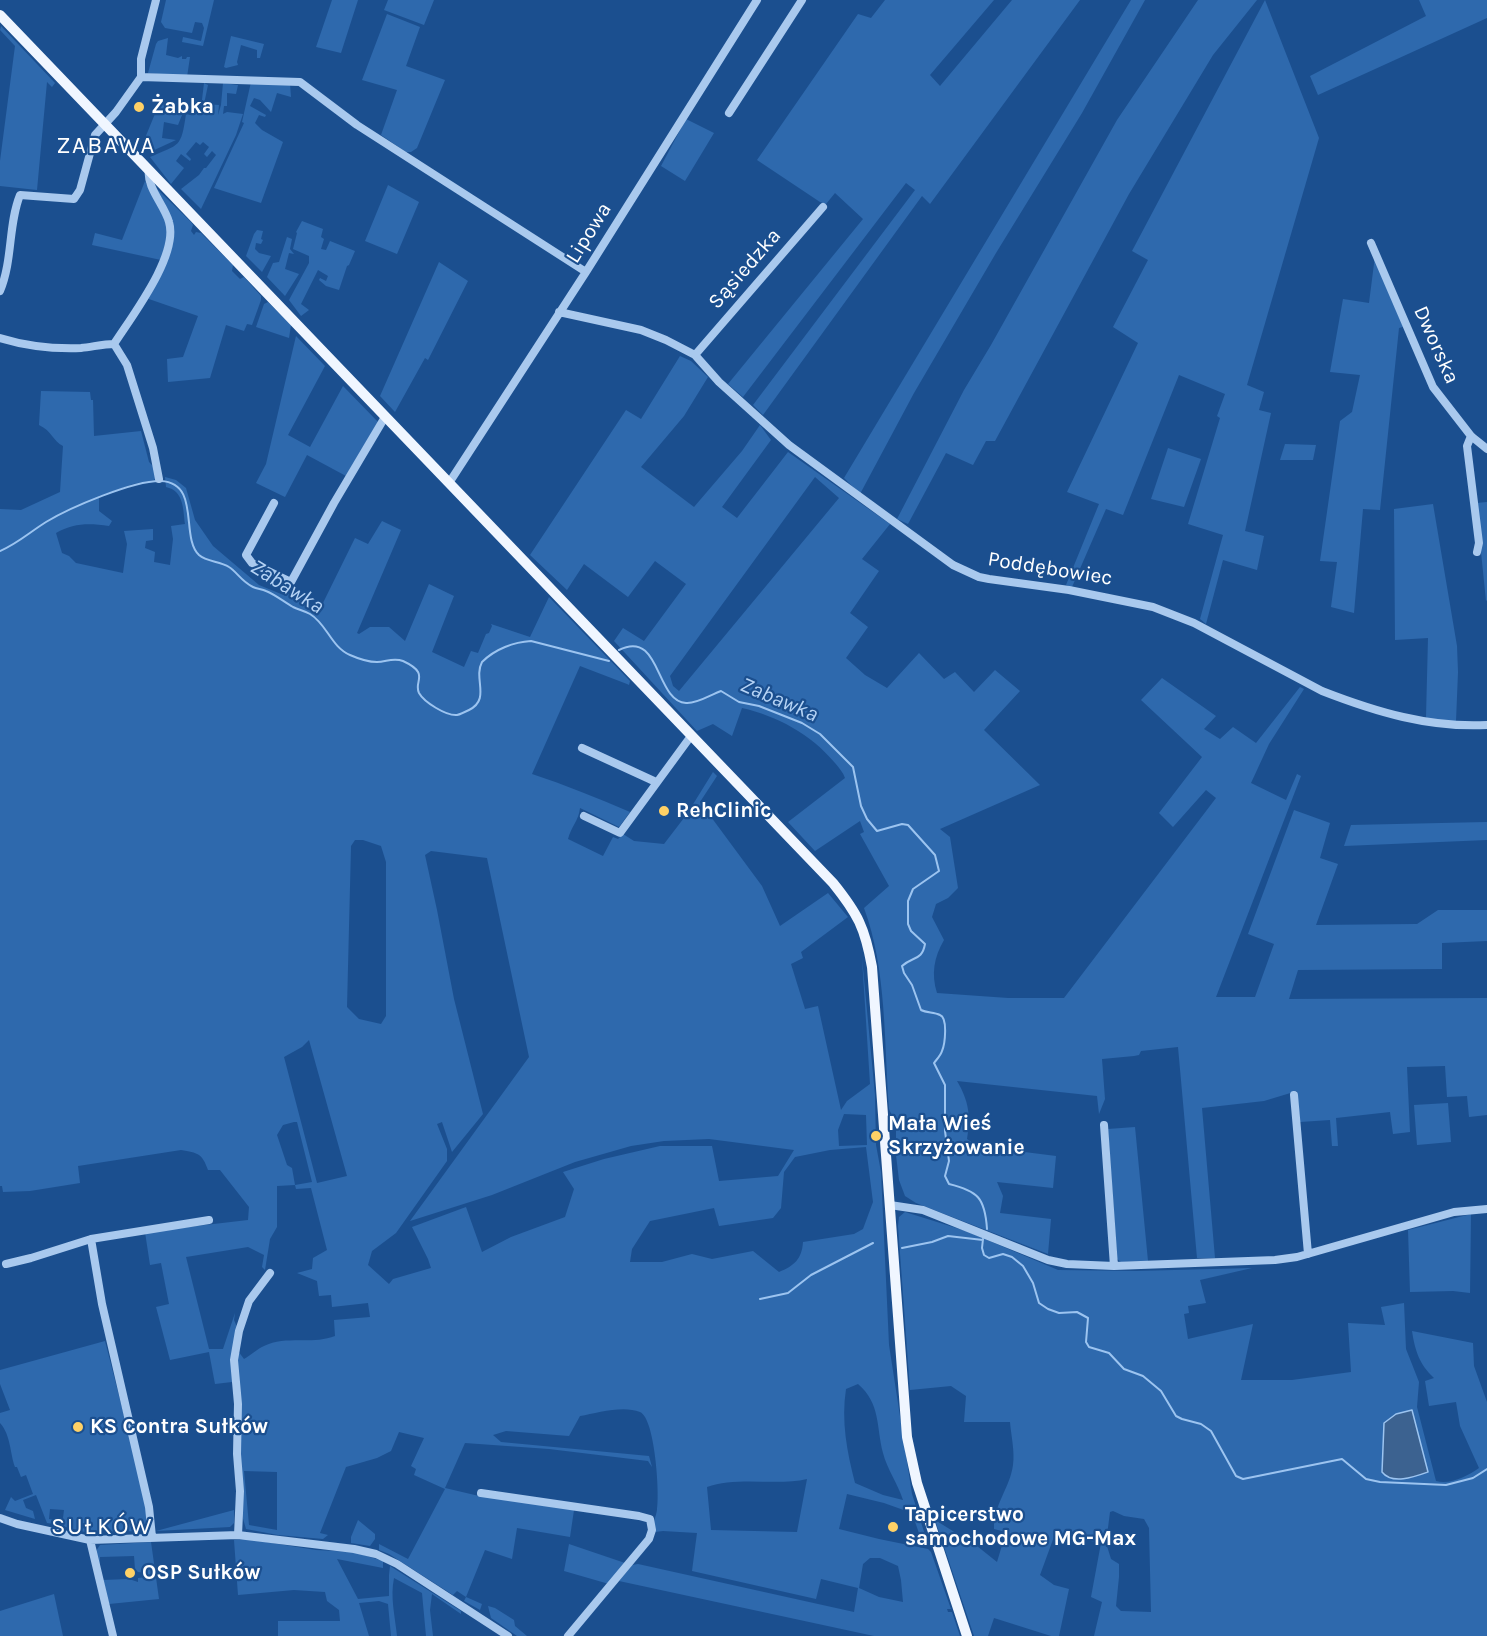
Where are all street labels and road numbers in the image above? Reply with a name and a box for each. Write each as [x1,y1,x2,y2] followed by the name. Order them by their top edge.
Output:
[561,198,617,268] street label: Lipowa
[703,224,787,314] street label: Sąsiedzka
[1408,302,1464,388] street label: Dworska
[986,547,1114,591] street label: Poddębowiec

